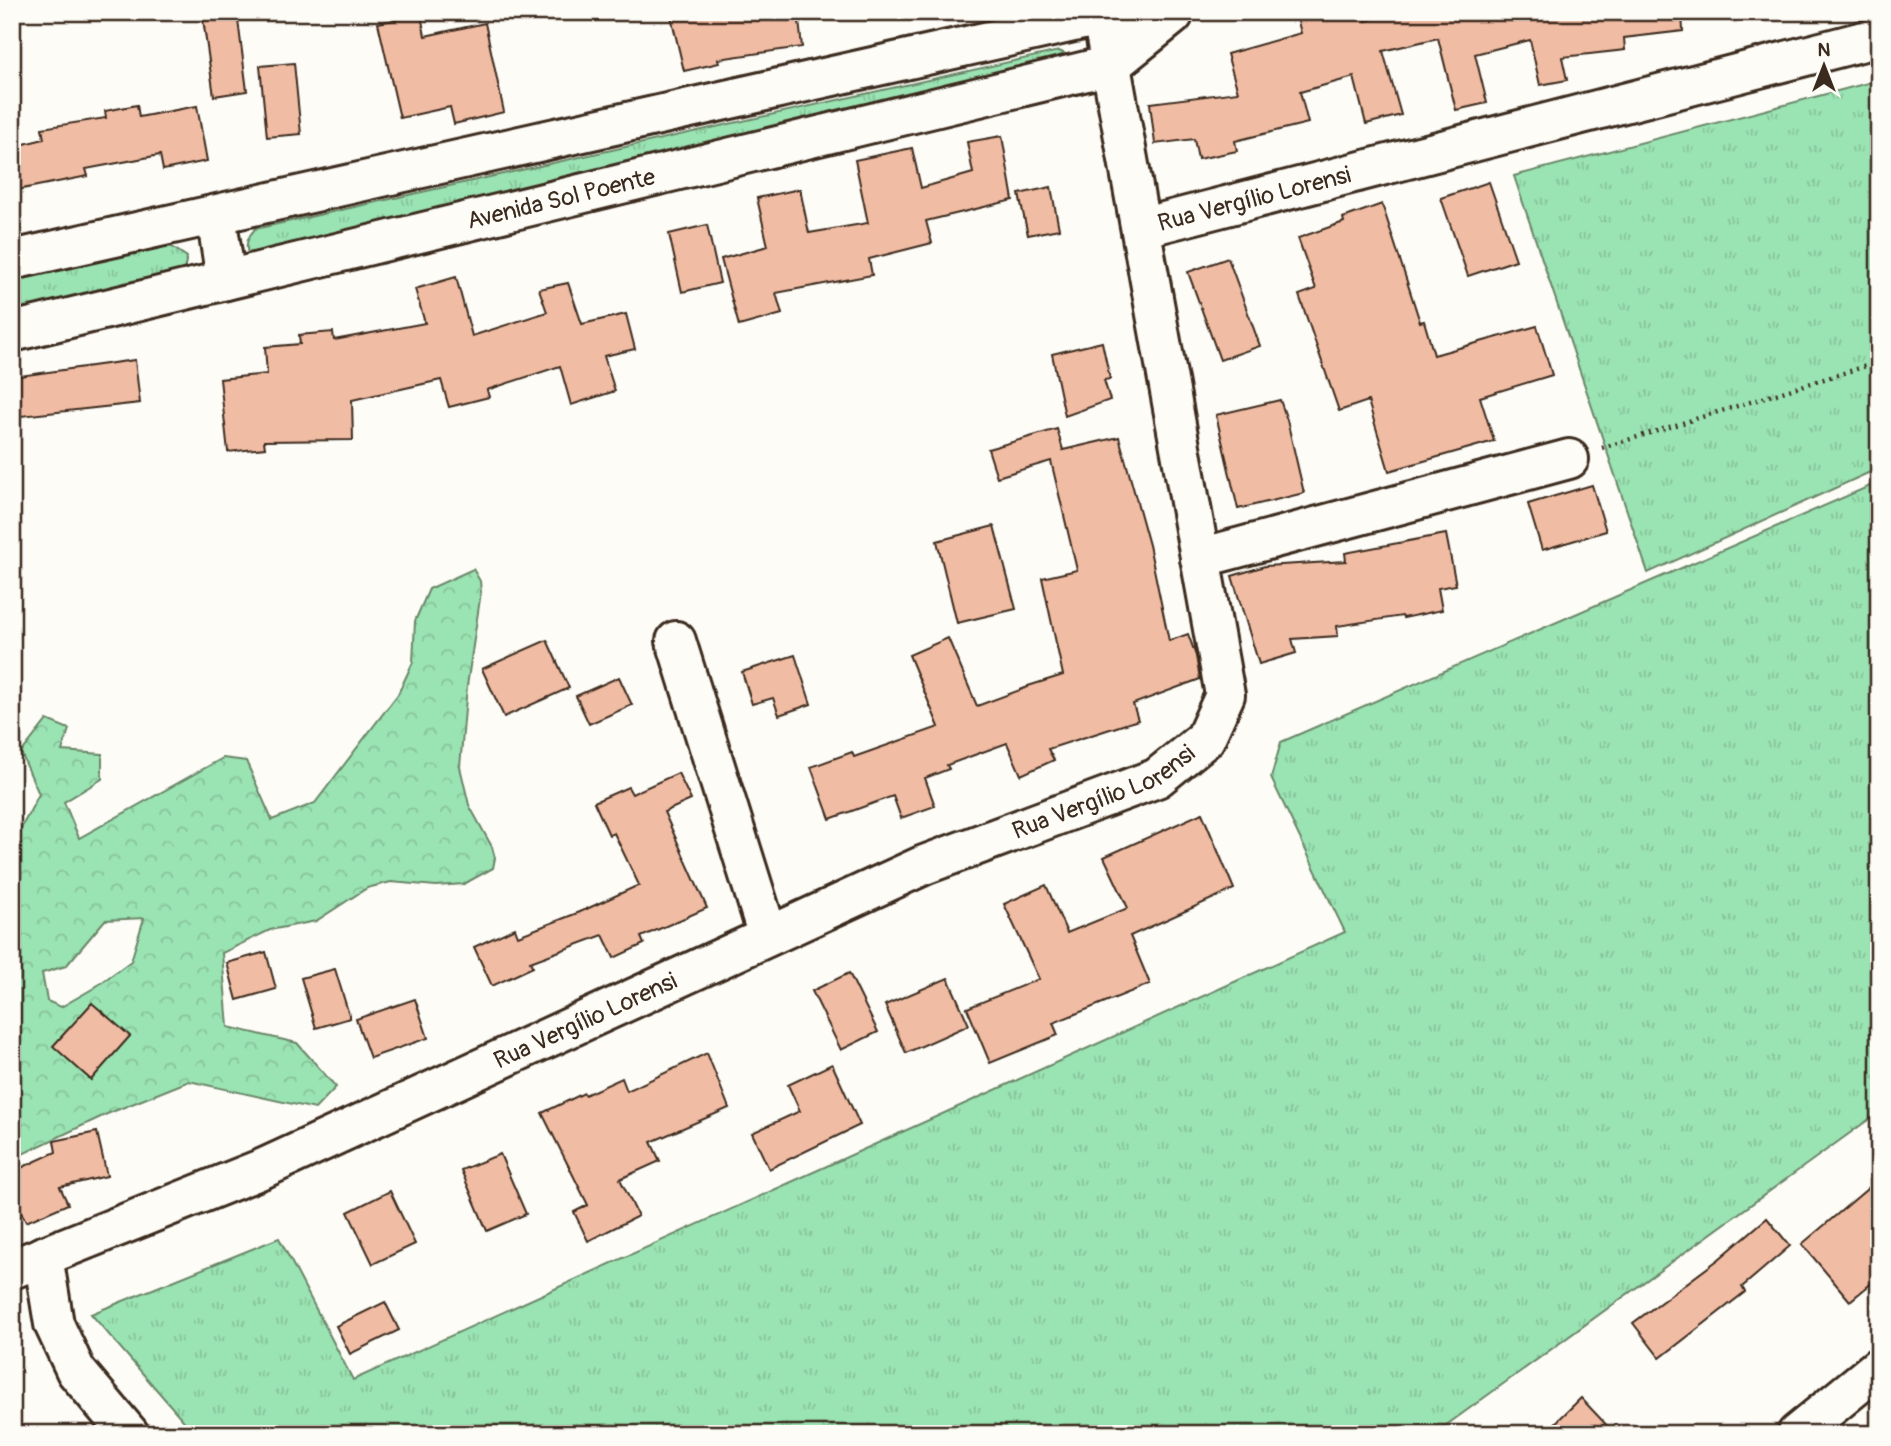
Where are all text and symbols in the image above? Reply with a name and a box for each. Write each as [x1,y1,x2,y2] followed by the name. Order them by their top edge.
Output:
[1790,32,1860,102] north arrow
[1818,38,1831,62] text: N
[1155,160,1354,238] street label: Rua Vergílio Lorensi
[464,162,658,236] street label: Avenida Sol Poente
[1008,739,1201,846] street label: Rua Vergílio Lorensi
[489,966,682,1075] street label: Rua Vergílio Lorensi

